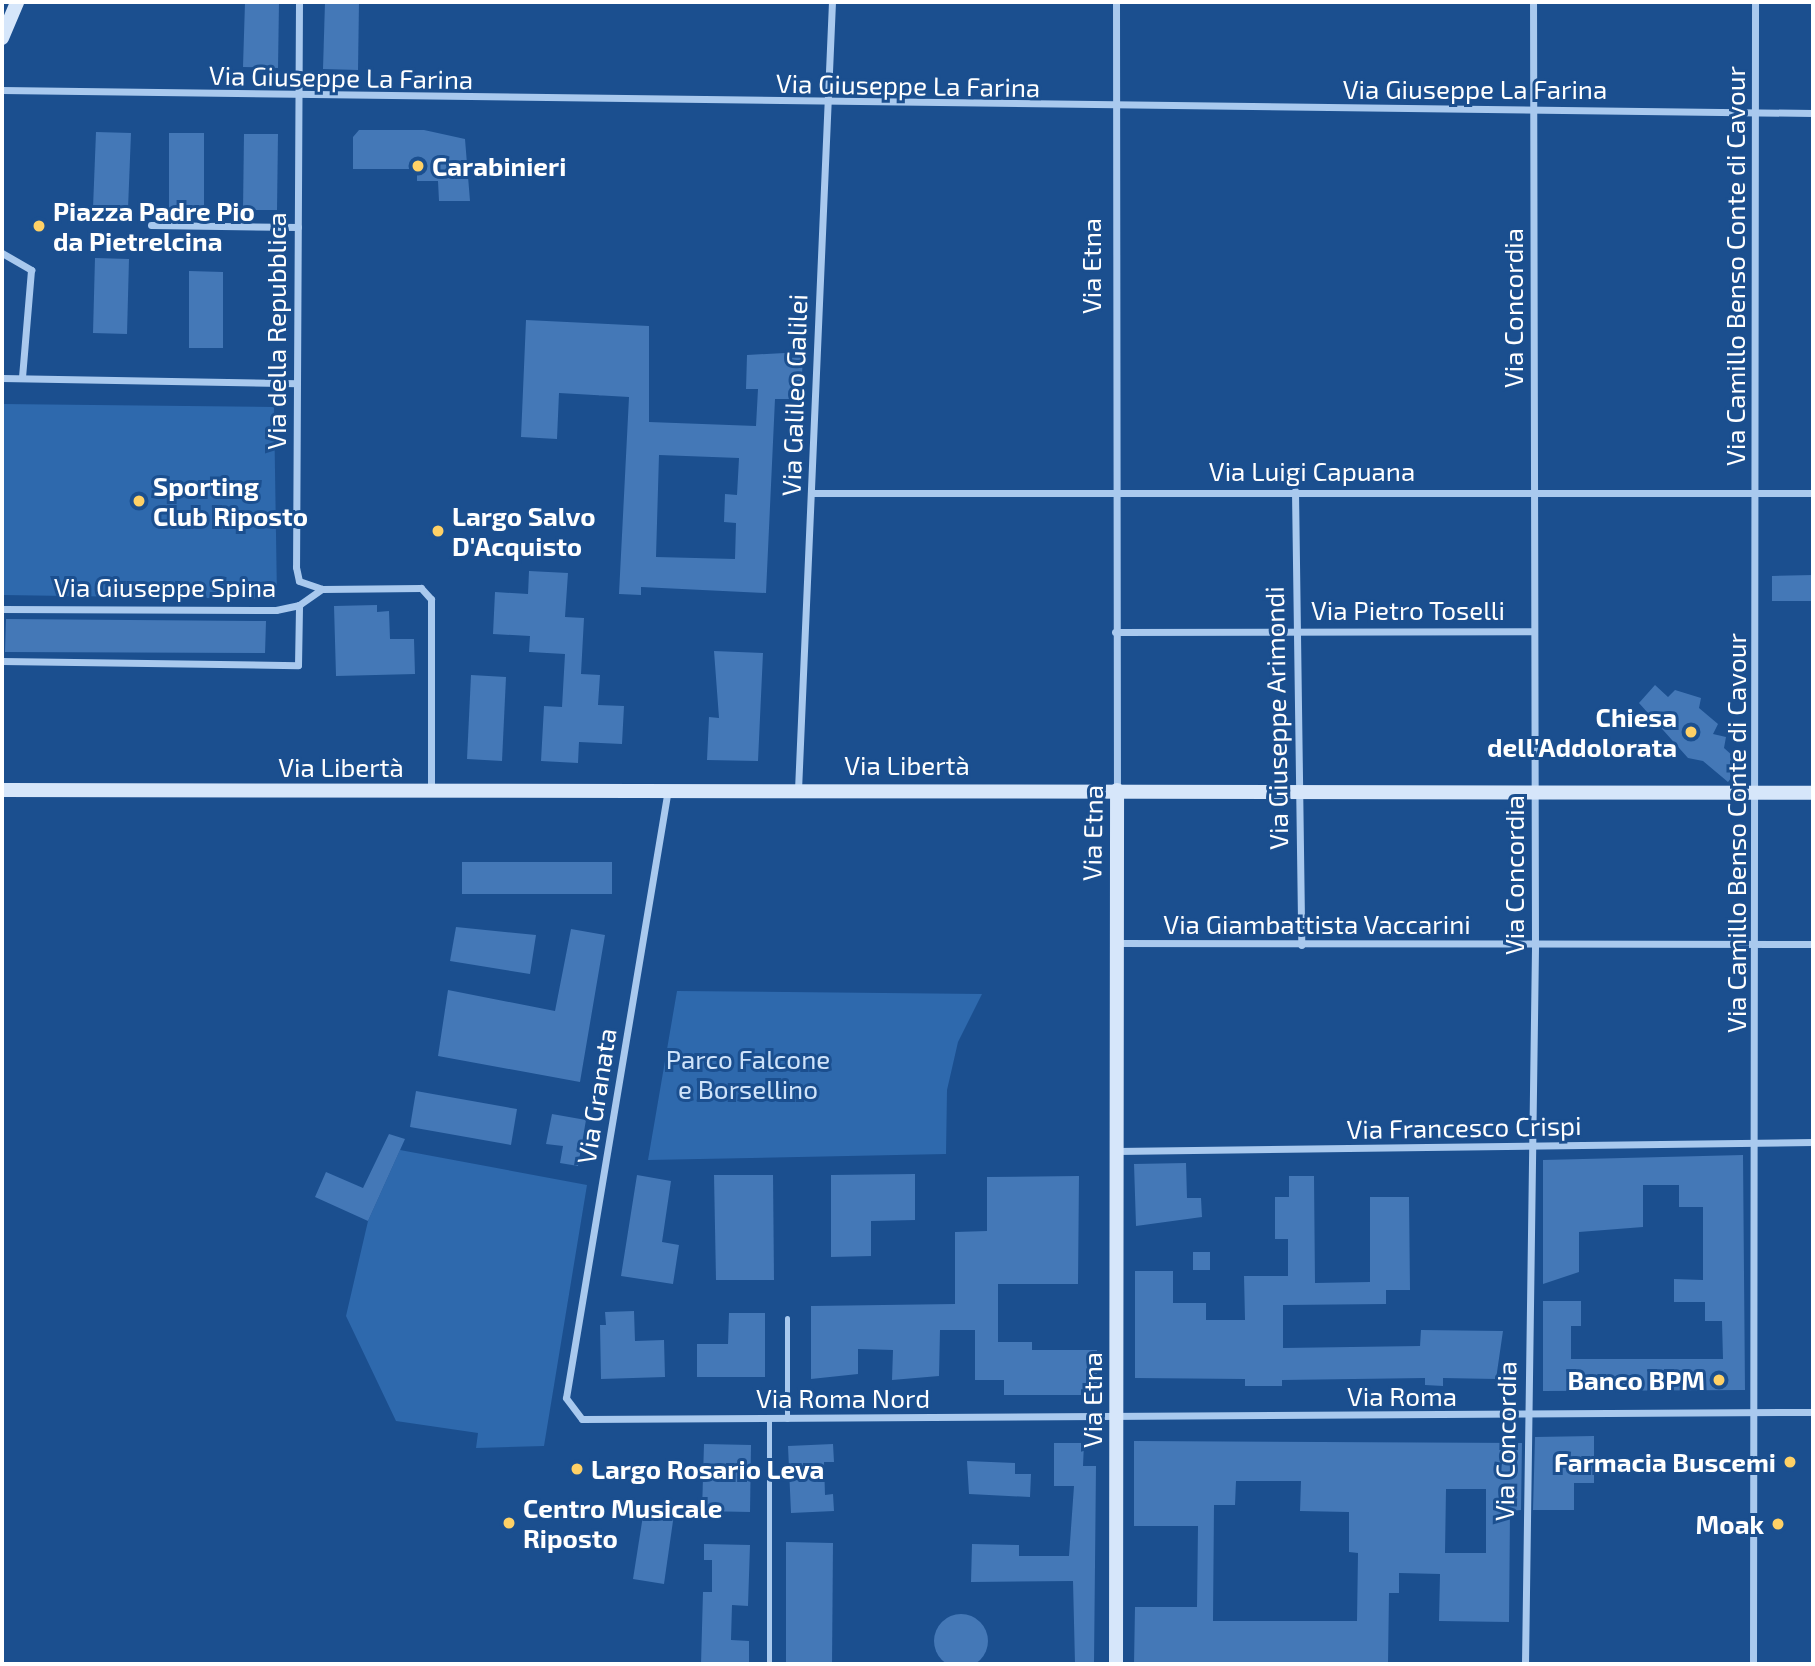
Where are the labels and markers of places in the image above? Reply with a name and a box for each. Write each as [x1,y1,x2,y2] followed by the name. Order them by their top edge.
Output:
[432,150,566,182] place label: Carabinieri
[410,158,426,174] marker: Carabinieri
[53,195,255,256] place label: Piazza Padre Pio da Pietrelcina
[31,218,47,234] marker: Piazza Padre Pio da Pietrelcina
[153,470,308,532] place label: Sporting Club Riposto
[131,493,147,509] marker: Sporting Club Riposto
[452,500,595,562] place label: Largo Salvo D'Acquisto
[430,523,446,539] marker: Largo Salvo D'Acquisto
[1487,701,1677,762] place label: Chiesa dell'Addolorata
[1683,724,1699,740] marker: Chiesa dell'Addolorata
[1567,1364,1705,1396] place label: Banco BPM
[1711,1372,1727,1388] marker: Banco BPM
[1554,1446,1776,1478] place label: Farmacia Buscemi
[591,1453,824,1485] place label: Largo Rosario Leva
[1782,1454,1798,1470] marker: Farmacia Buscemi
[569,1461,585,1477] marker: Largo Rosario Leva
[523,1492,723,1554] place label: Centro Musicale Riposto
[1696,1508,1764,1540] place label: Moak
[501,1515,517,1531] marker: Centro Musicale Riposto
[1770,1516,1786,1532] marker: Moak

